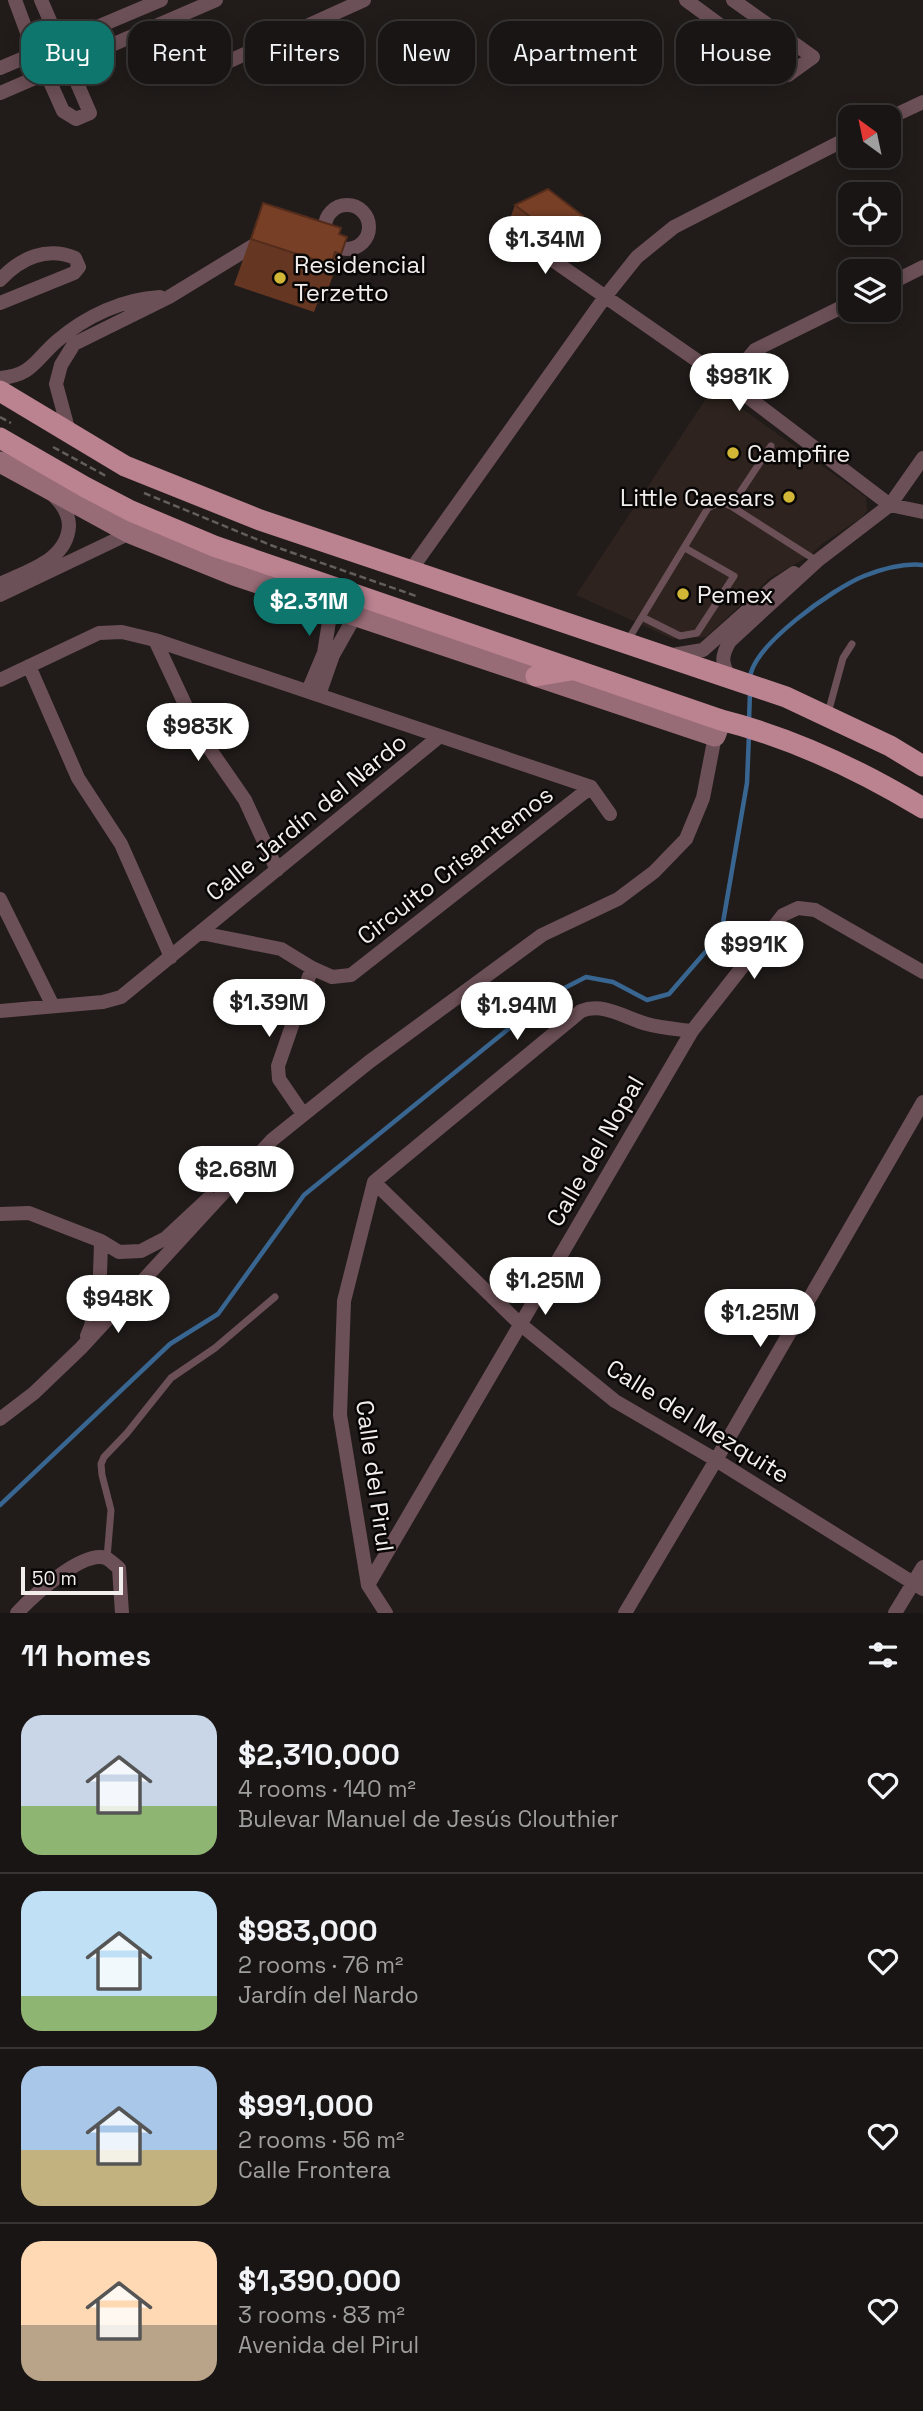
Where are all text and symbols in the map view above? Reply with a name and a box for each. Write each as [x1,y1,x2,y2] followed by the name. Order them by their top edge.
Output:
[21,21,114,84] chip: Buy
[128,21,231,84] chip: Rent
[245,21,364,84] chip: Filters
[378,21,475,84] chip: New
[489,21,662,84] chip: Apartment
[676,21,796,84] chip: House
[838,105,901,168] north arrow
[838,105,901,322] map controls
[838,182,901,245] button: locate
[488,216,602,276] pin: $1.34M
[505,224,585,254] text: $1.34M
[294,249,426,308] place label: Residencial Terzetto
[838,259,901,322] button: layers
[272,270,288,286] marker: Residencial Terzetto
[690,354,788,413] pin: $981K
[706,361,772,391] text: $981K
[747,438,851,469] place label: Campfire
[725,445,741,461] marker: Campfire
[620,482,775,513] place label: Little Caesars
[781,489,797,505] marker: Little Caesars
[252,578,366,638] pin: $2.31M
[697,579,774,610] place label: Pemex
[270,586,348,616] text: $2.31M
[675,586,691,602] marker: Pemex
[149,704,247,763] pin: $983K
[163,711,233,741] text: $983K
[199,726,413,908] street label: Calle Jardín del Nardo
[351,779,559,951] street label: Circuito Crisantemos
[705,922,803,981] pin: $991K
[720,929,788,959] text: $991K
[212,979,326,1039] pin: $1.39M
[460,982,574,1042] pin: $1.94M
[229,987,309,1017] text: $1.39M
[477,990,557,1020] text: $1.94M
[539,1070,651,1232] street label: Calle del Nopal
[179,1146,293,1206] pin: $2.68M
[195,1154,277,1184] text: $2.68M
[488,1258,602,1317] pin: $1.25M
[506,1265,584,1295] text: $1.25M
[69,1276,167,1335] pin: $948K
[83,1283,153,1313] text: $948K
[703,1290,817,1349] pin: $1.25M
[721,1297,799,1327] text: $1.25M
[601,1352,795,1490] street label: Calle del Mezquite
[349,1398,401,1554] street label: Calle del Pirul
[21,1564,122,1596] scale bar
[32,1566,77,1591] text: 50 m
[21,1636,151,1675] text: 11 homes
[864,1636,902,1674] icon: filters
[238,1735,400,1774] text: $2,310,000
[77,1743,161,1827] icon: home
[864,1766,902,1804] icon: heart
[238,1774,416,1804] text: 4 rooms · 140 m²
[238,1804,619,1834] text: Bulevar Manuel de Jesús Clouthier
[238,1911,378,1950] text: $983,000
[77,1919,161,2003] icon: home
[864,1942,902,1980] icon: heart
[238,1950,403,1980] text: 2 rooms · 76 m²
[238,1980,419,2010] text: Jardín del Nardo
[238,2086,374,2125] text: $991,000
[77,2094,161,2178] icon: home
[864,2117,902,2155] icon: heart
[238,2125,404,2155] text: 2 rooms · 56 m²
[238,2155,391,2185] text: Calle Frontera
[238,2261,401,2300] text: $1,390,000
[77,2269,161,2353] icon: home
[864,2292,902,2330] icon: heart
[238,2300,405,2330] text: 3 rooms · 83 m²
[238,2330,419,2360] text: Avenida del Pirul

